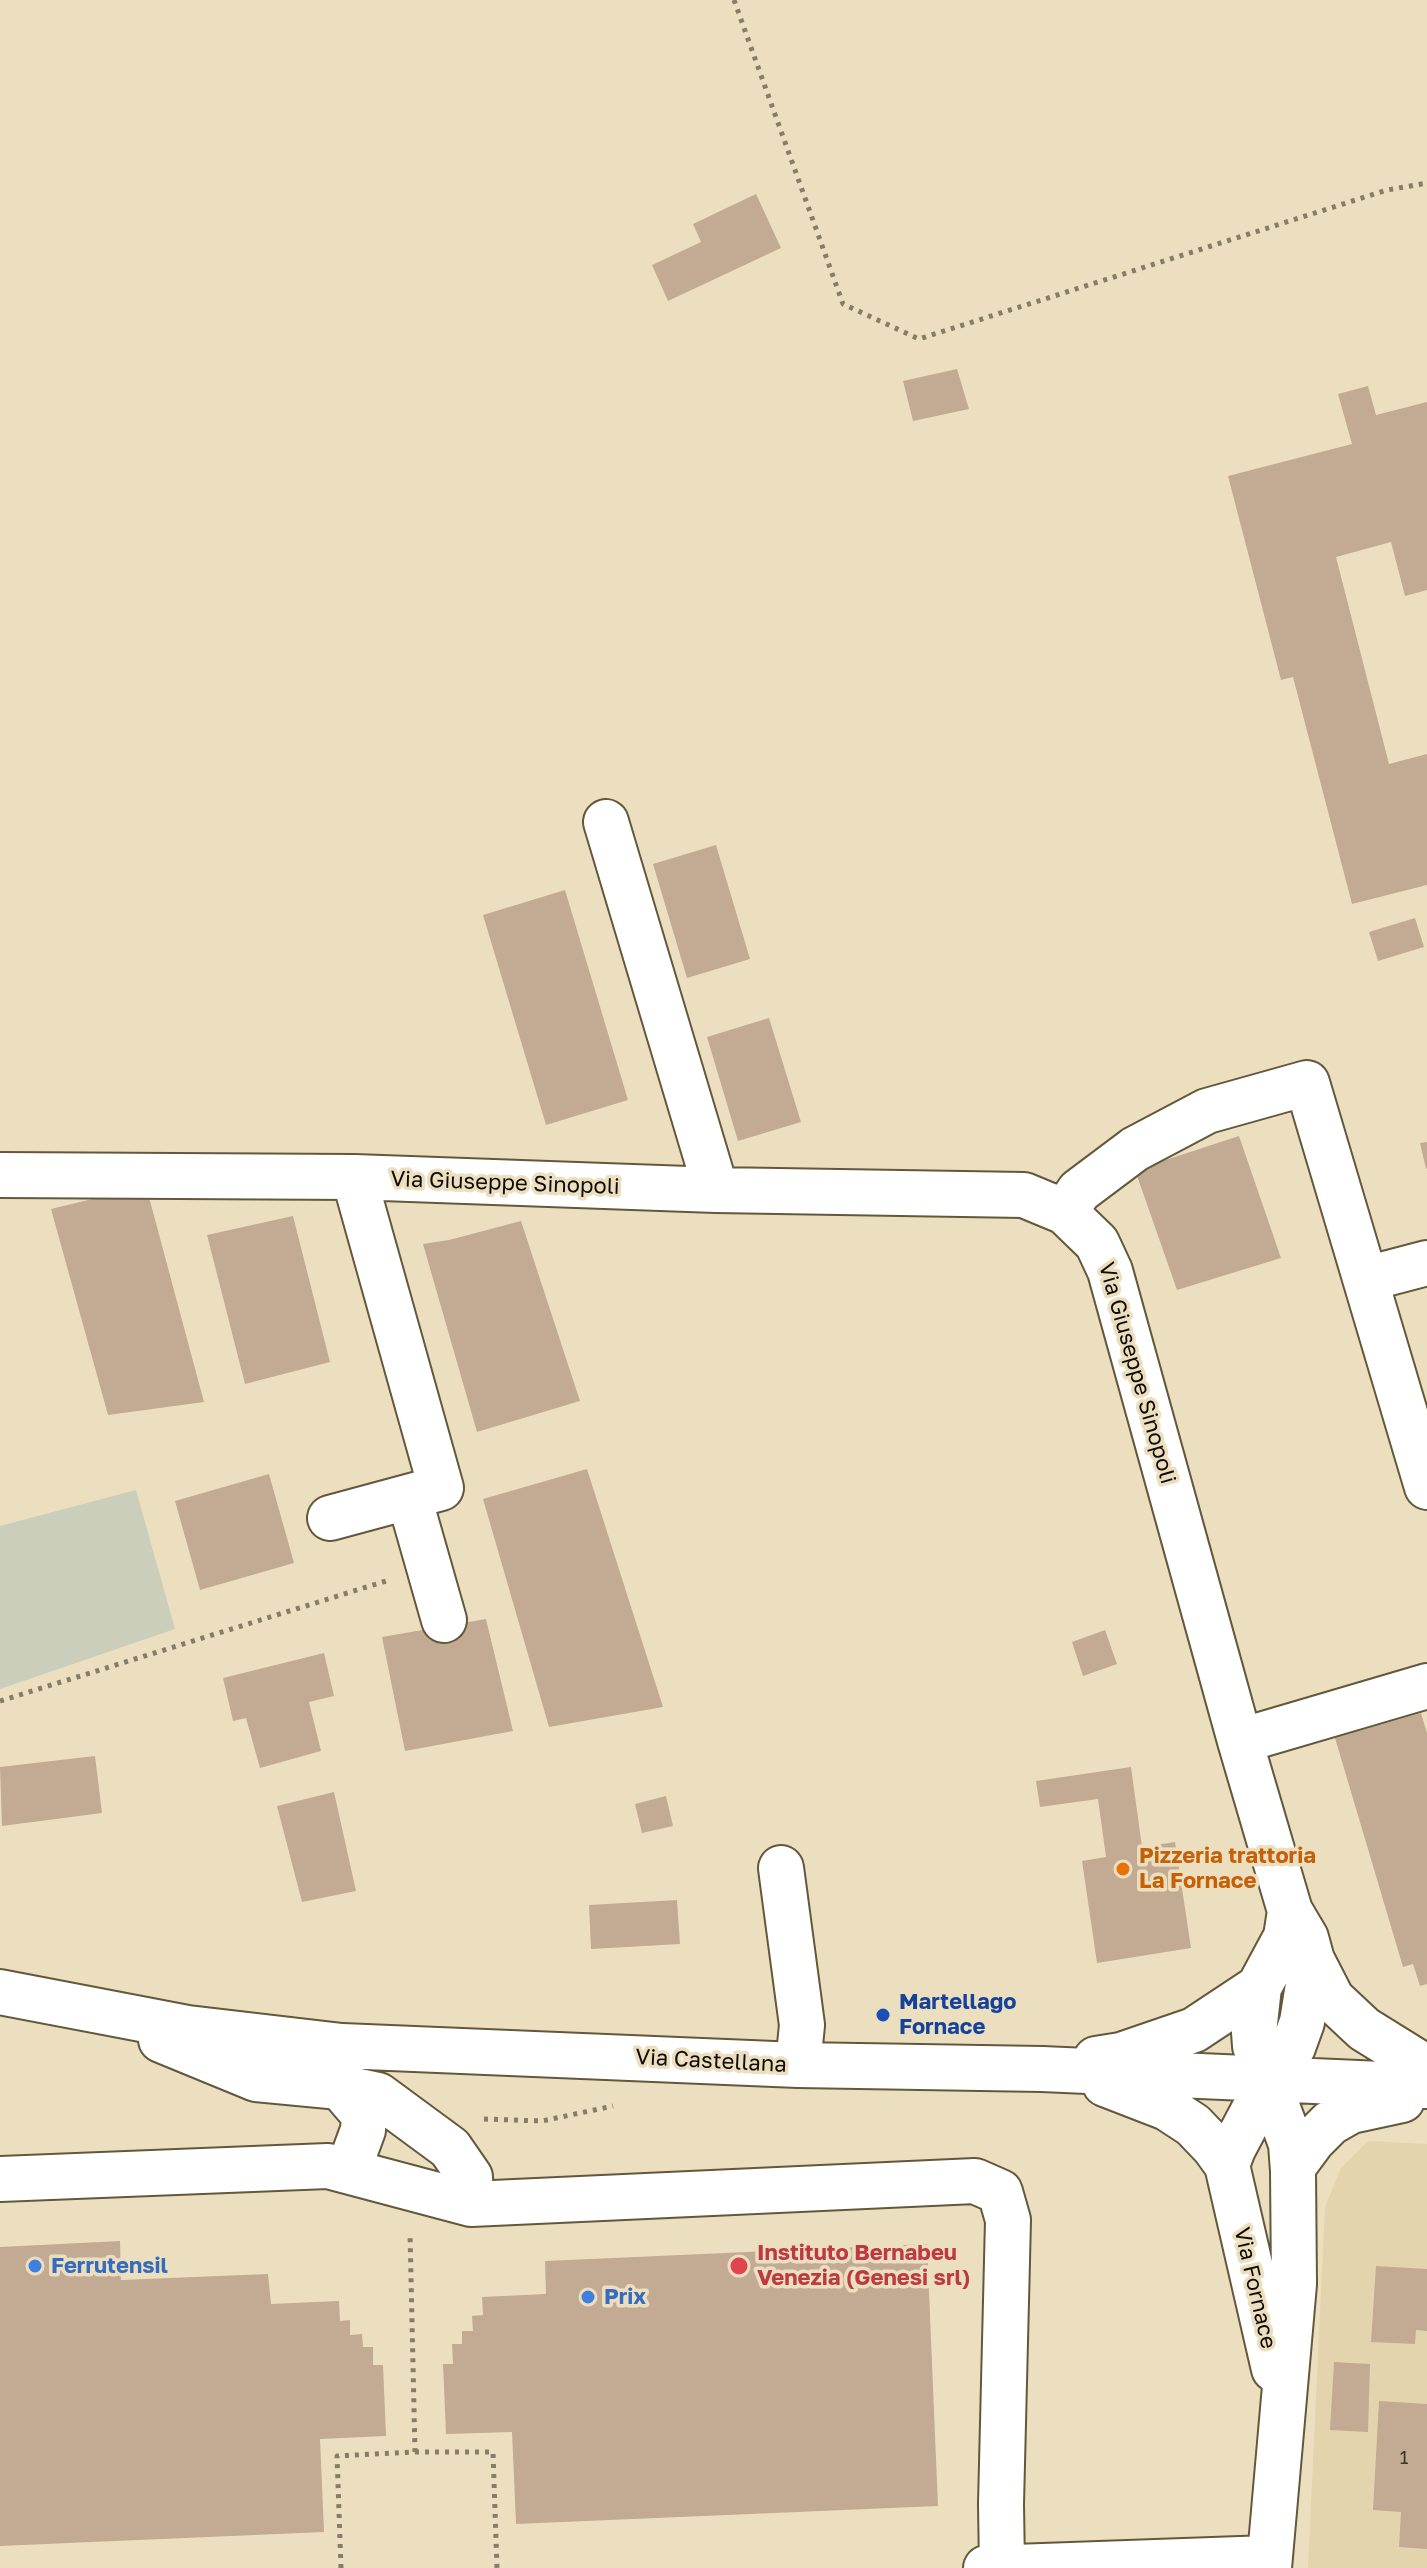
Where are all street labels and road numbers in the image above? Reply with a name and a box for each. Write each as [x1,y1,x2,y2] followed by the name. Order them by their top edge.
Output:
[390,1166,620,1200] street label: Via Giuseppe Sinopoli
[1093,1259,1181,1487] street label: Via Giuseppe Sinopoli
[635,2044,787,2078] street label: Via Castellana
[1228,2225,1282,2351] street label: Via Fornace

